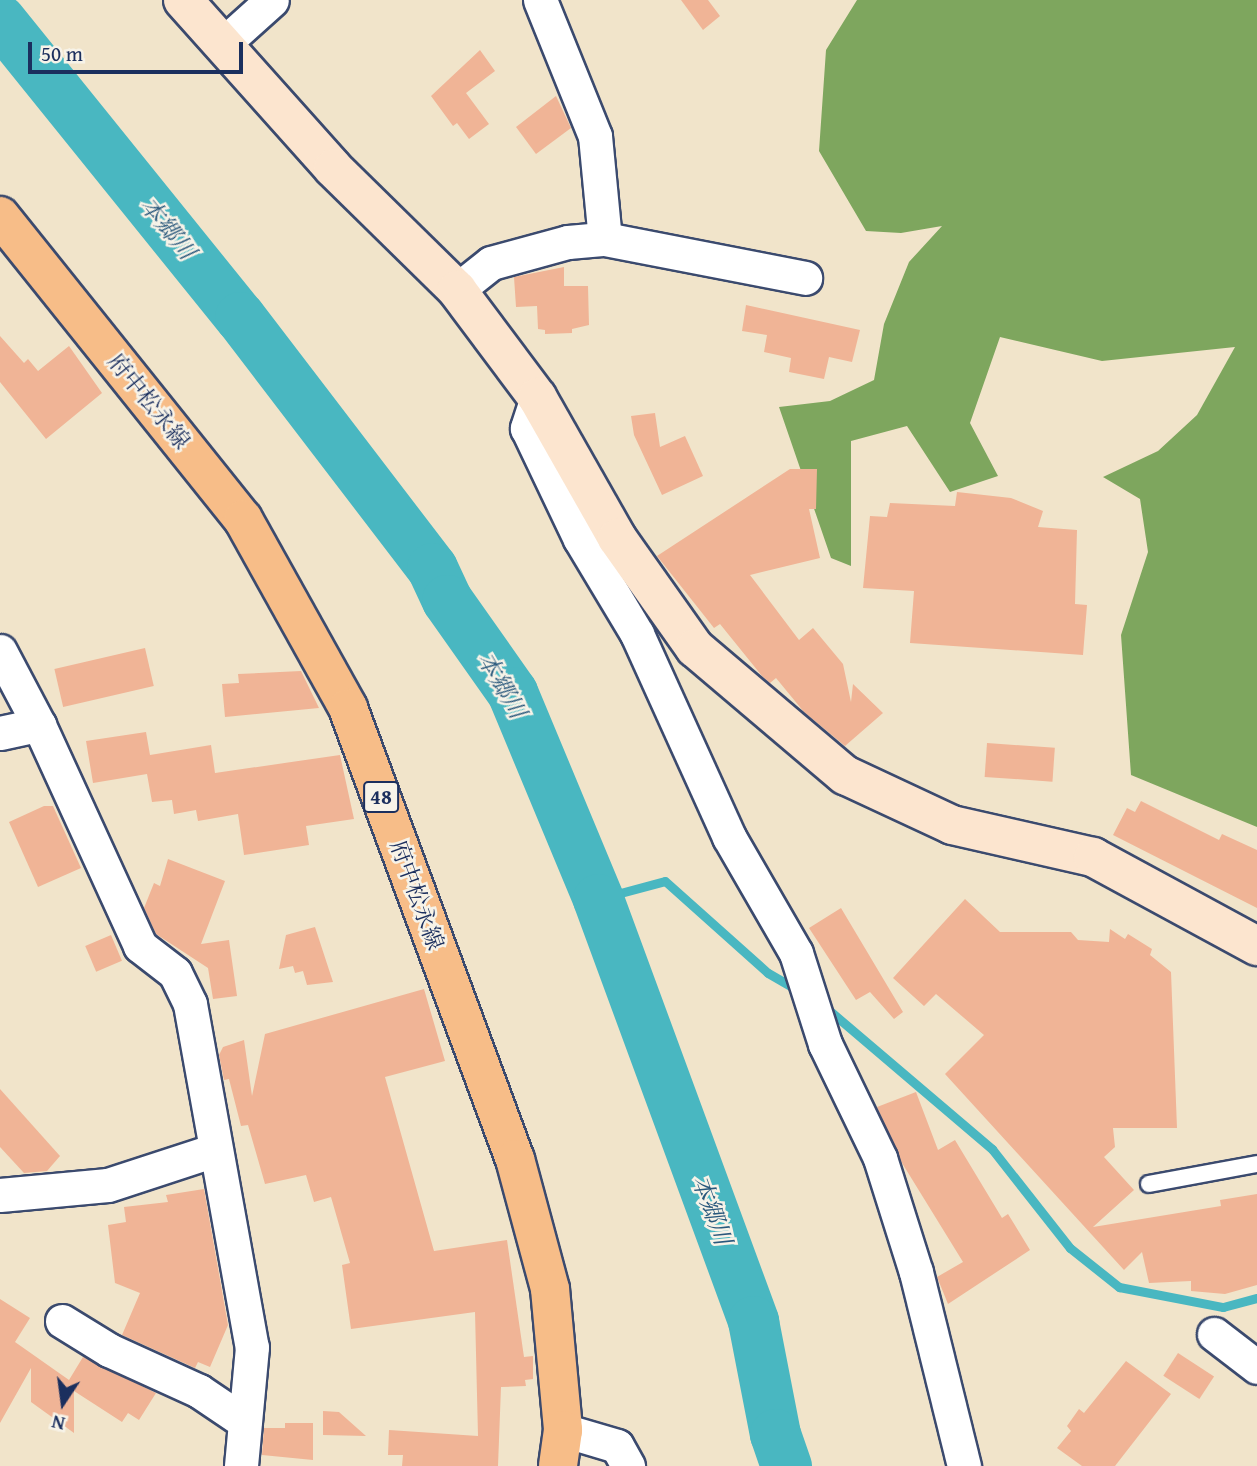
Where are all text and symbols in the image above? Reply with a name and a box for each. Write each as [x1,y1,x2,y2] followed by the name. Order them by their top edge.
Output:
[32,28,247,72] scale bar
[41,38,83,69] text: 50 m
[134,191,202,265] water label: 本郷川
[102,348,196,454] street label: 府中松永線
[472,647,532,723] water label: 本郷川
[362,780,400,814] road number: 48
[384,836,450,954] street label: 府中松永線
[686,1171,738,1249] water label: 本郷川
[28,1368,98,1438] north arrow
[49,1408,68,1439] text: N

